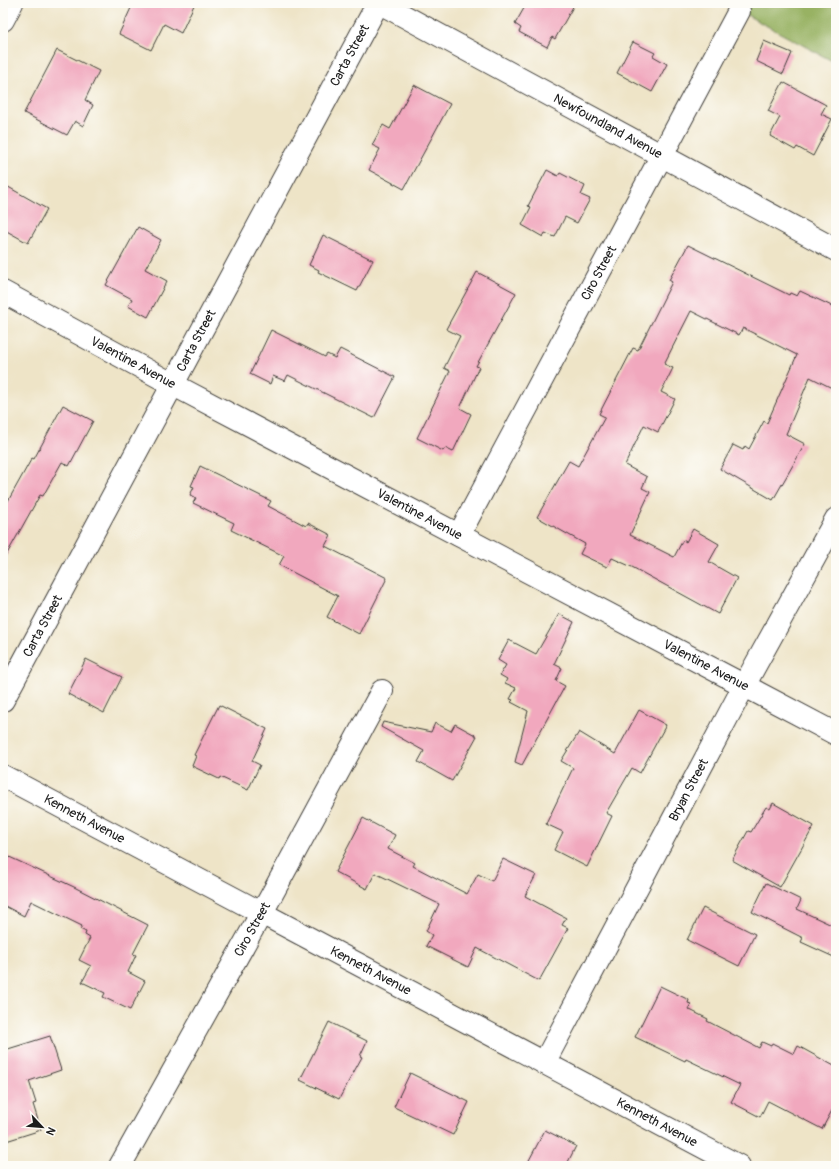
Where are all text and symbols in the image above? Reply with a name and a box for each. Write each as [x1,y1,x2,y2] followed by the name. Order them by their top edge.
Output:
[327,21,373,89] street label: Carta Street
[551,90,665,163] street label: Newfoundland Avenue
[578,242,620,303] street label: Ciro Street
[173,306,220,375] street label: Carta Street
[88,333,179,393] street label: Valentine Avenue
[374,485,465,544] street label: Valentine Avenue
[20,592,66,660] street label: Carta Street
[660,636,752,695] street label: Valentine Avenue
[666,755,712,824] street label: Bryan Street
[41,791,128,847] street label: Kenneth Avenue
[231,899,274,960] street label: Ciro Street
[327,943,414,999] street label: Kenneth Avenue
[614,1094,701,1151] street label: Kenneth Avenue
[22,1107,62,1147] north arrow
[43,1125,58,1138] text: N

